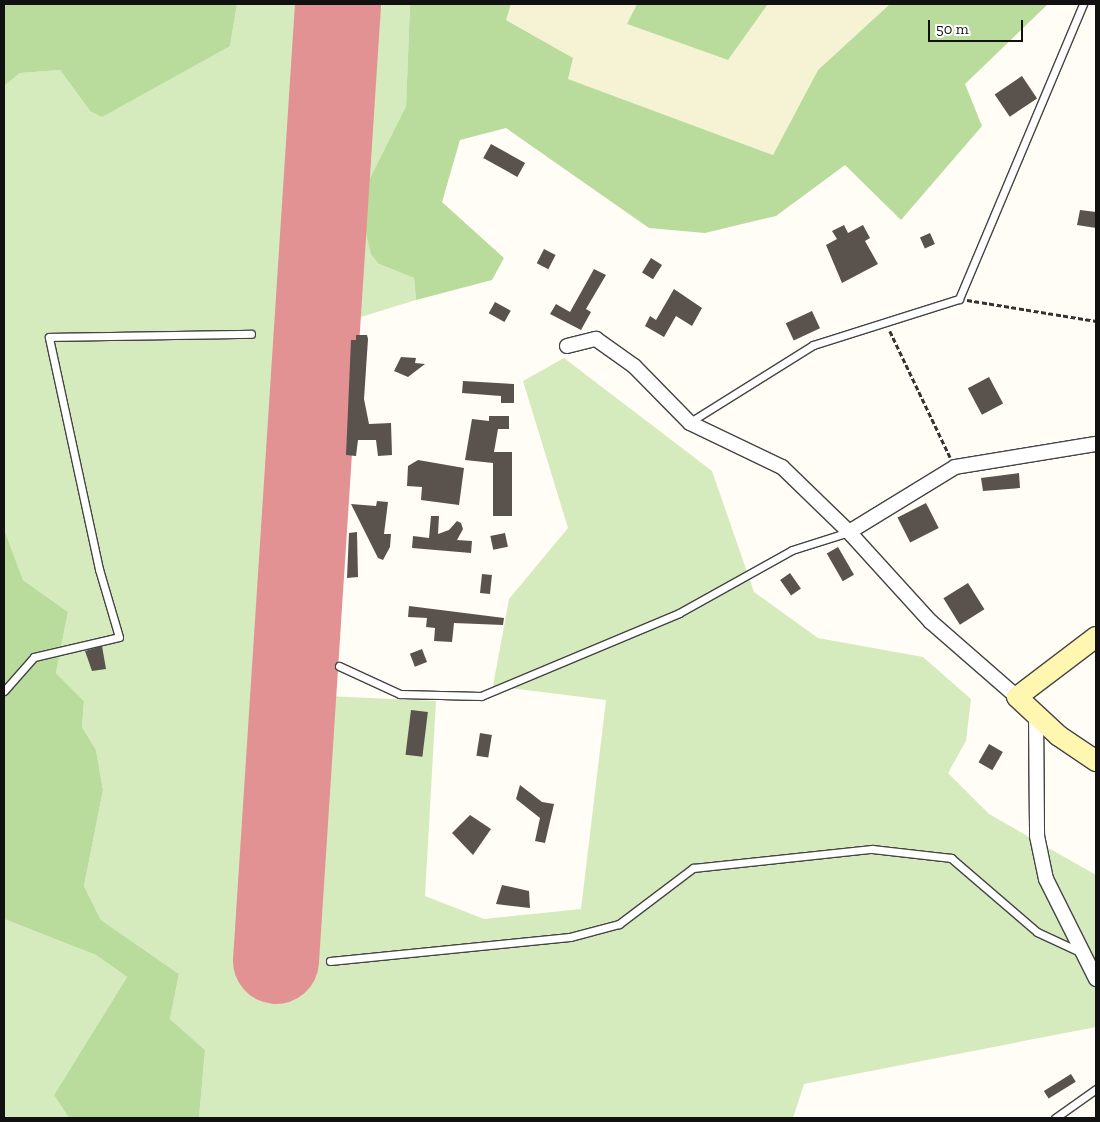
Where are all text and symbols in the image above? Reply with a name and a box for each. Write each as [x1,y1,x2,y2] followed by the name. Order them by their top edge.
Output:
[930,10,1025,42] scale bar
[936,20,969,38] text: 50 m

